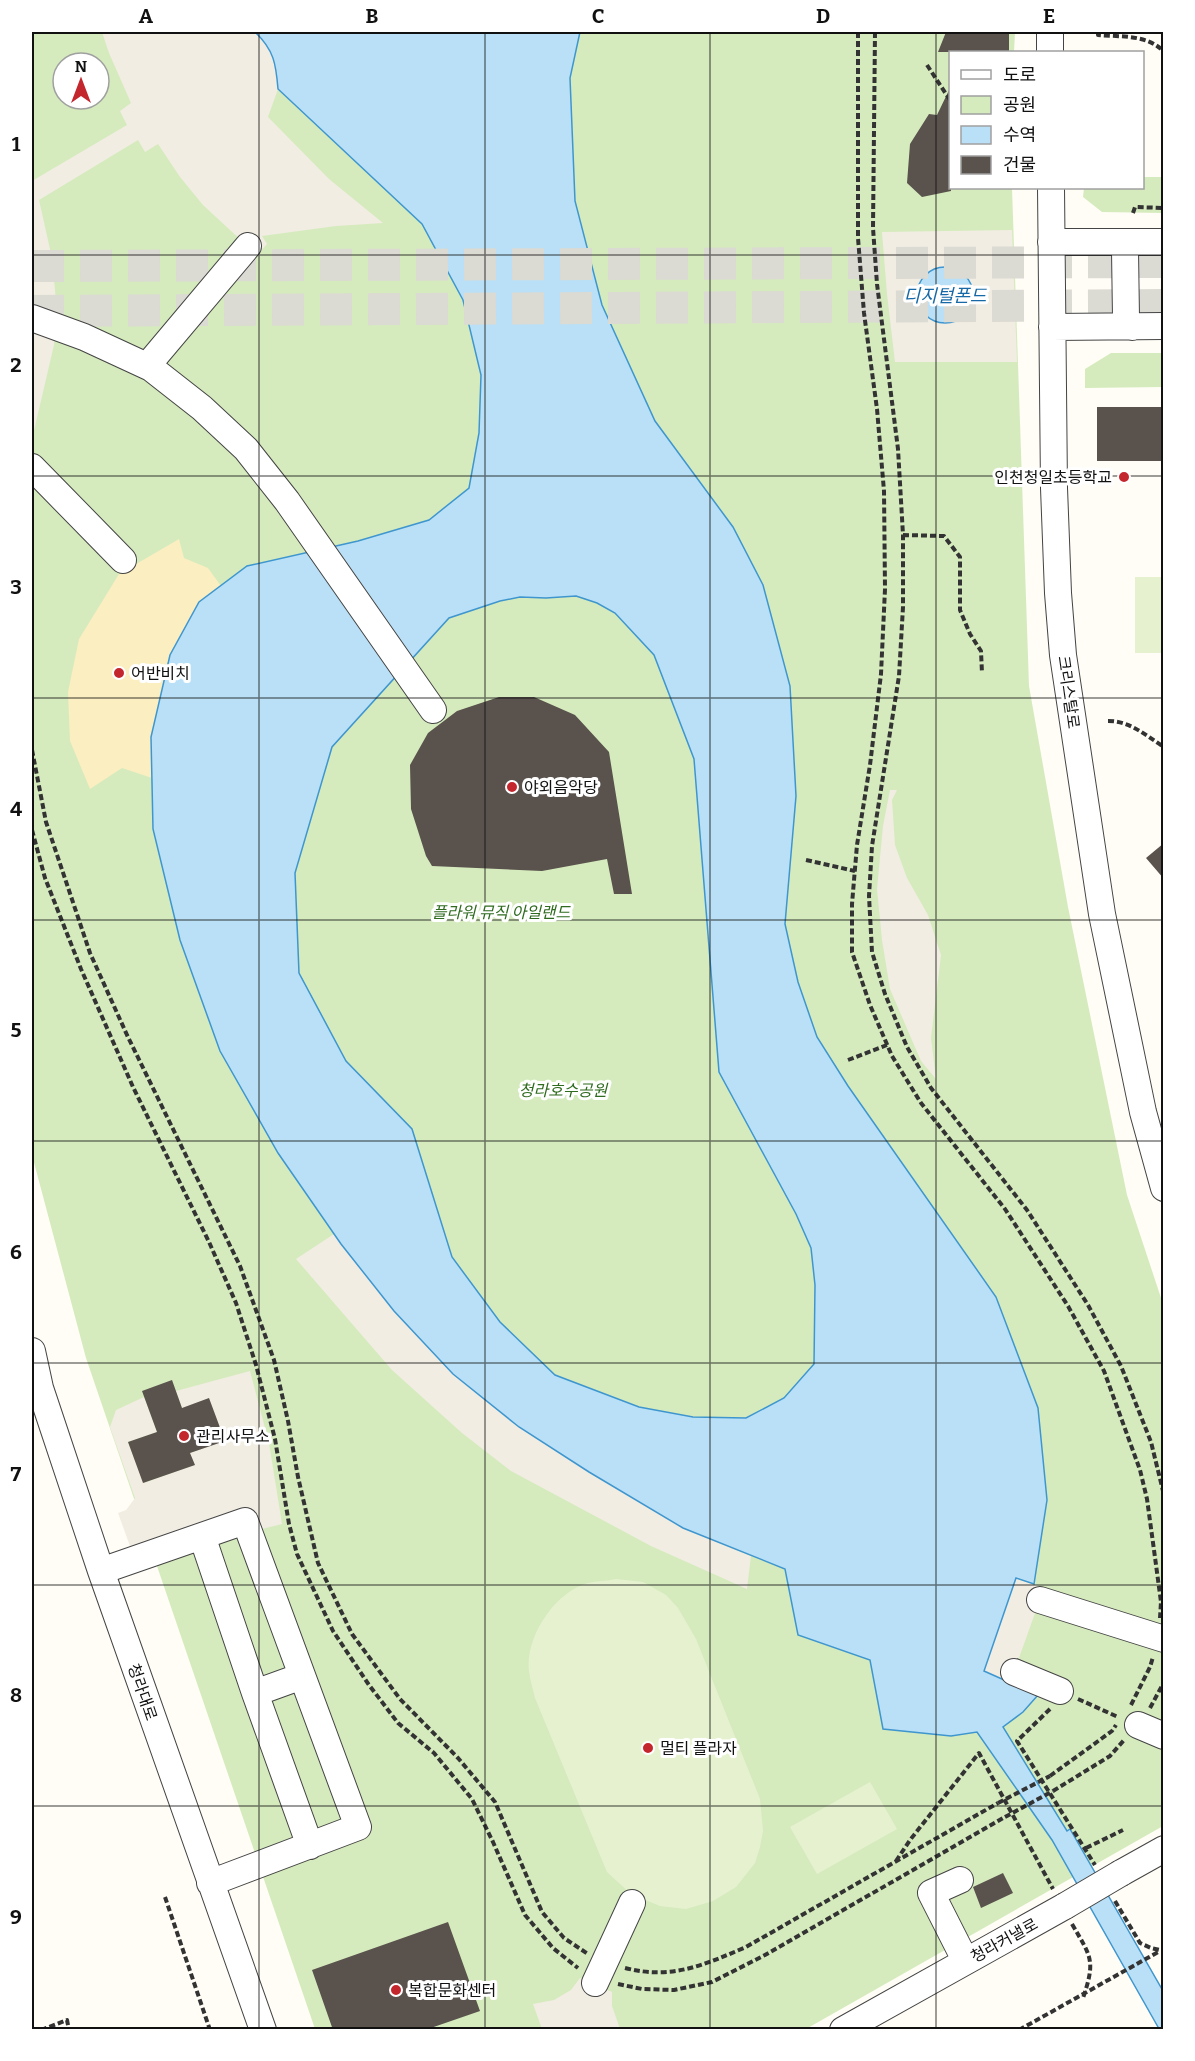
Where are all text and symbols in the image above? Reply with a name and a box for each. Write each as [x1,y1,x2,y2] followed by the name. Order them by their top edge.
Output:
[139,4,154,28] text: A
[366,4,379,28] text: B
[592,4,604,28] text: C
[816,4,830,28] text: D
[1043,4,1055,28] text: E
[51,51,111,111] north arrow
[949,51,1144,189] legend
[75,57,87,76] text: N
[1003,64,1036,86] text: 도로
[1003,94,1036,116] text: 공원
[1003,124,1036,146] text: 수역
[12,132,21,156] text: 1
[1003,154,1036,176] text: 건물
[904,285,988,307] water label: 디지털폰드
[10,353,22,377] text: 2
[994,468,1112,487] place label: 인천청일초등학교
[1117,470,1131,484] marker: 인천청일초등학교
[10,575,22,599] text: 3
[1054,654,1083,730] street label: 크리스탈로
[131,664,190,683] place label: 어반비치
[112,666,126,680] marker: 어반비치
[524,778,598,797] place label: 야외음악당
[505,780,519,794] marker: 야외음악당
[10,797,22,821] text: 4
[432,903,572,922] park label: 플라워 뮤직 아일랜드
[11,1018,22,1042] text: 5
[519,1081,608,1100] park label: 청라호수공원
[10,1240,22,1264] text: 6
[196,1427,270,1446] place label: 관리사무소
[177,1429,191,1443] marker: 관리사무소
[11,1462,22,1486] text: 7
[124,1661,161,1723] street label: 청라대로
[10,1683,22,1707] text: 8
[660,1739,737,1758] place label: 멀티 플라자
[641,1741,655,1755] marker: 멀티 플라자
[10,1905,22,1929] text: 9
[967,1914,1041,1967] street label: 청라커낼로
[408,1981,496,2000] place label: 복합문화센터
[389,1983,403,1997] marker: 복합문화센터

